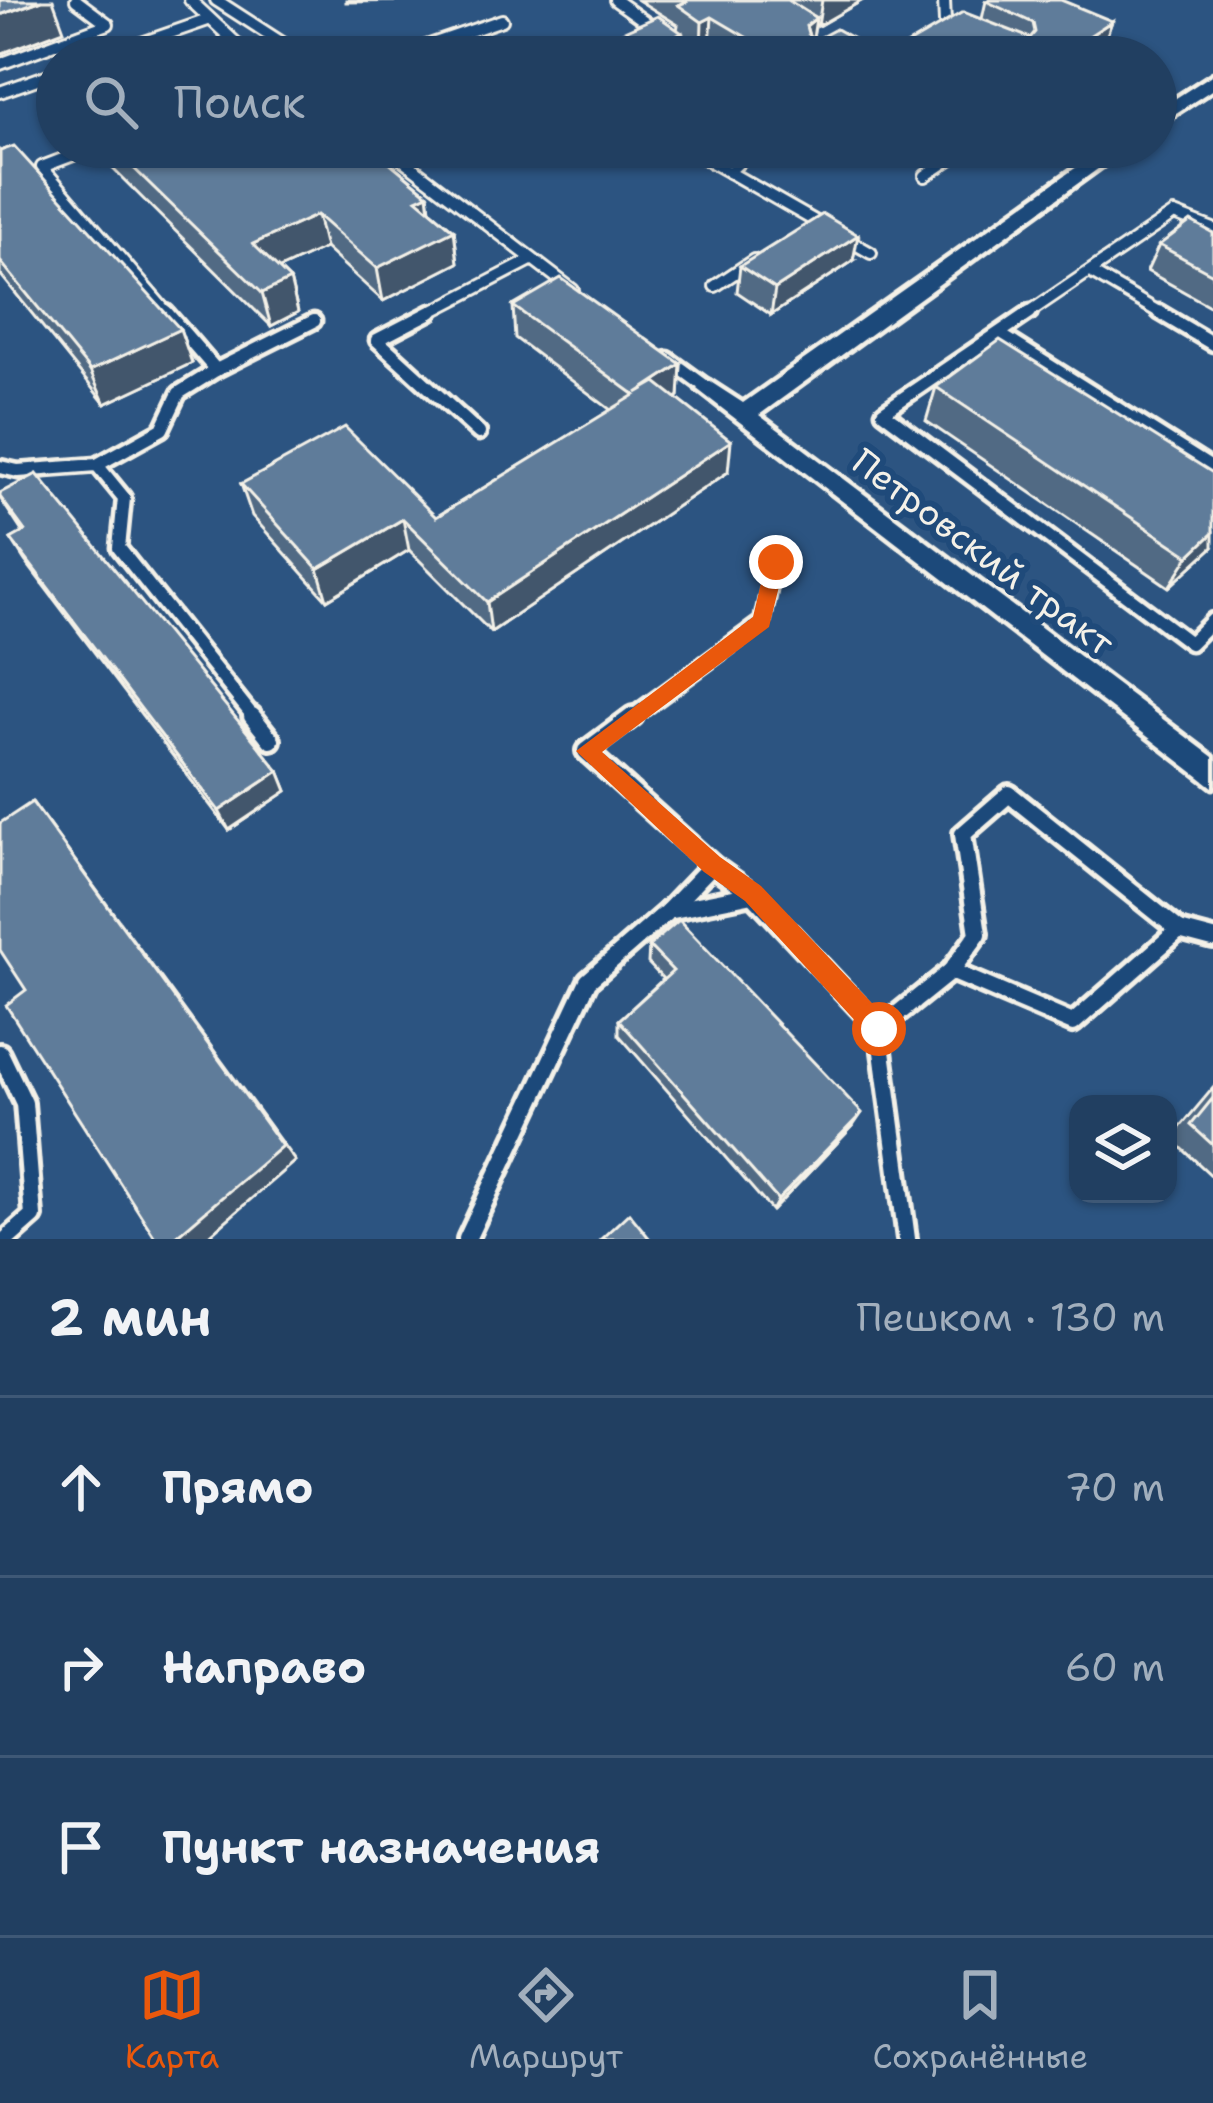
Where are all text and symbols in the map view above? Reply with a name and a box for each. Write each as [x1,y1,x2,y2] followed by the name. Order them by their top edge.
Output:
[36,36,1177,168] search box
[78,69,144,135] icon: search
[174,72,305,132] text: Поиск
[842,437,1125,667] street label: Петровский тракт
[749,535,803,589] route end
[852,1002,906,1056] route start
[1069,1095,1177,1203] map controls
[1069,1095,1177,1203] button: layers
[48,1283,212,1351] text: 2 мин
[857,1291,1165,1343] text: Пешком · 130 m
[48,1454,114,1520] icon: ahead
[162,1457,313,1517] text: Прямо
[1064,1461,1165,1513] text: 70 m
[48,1634,114,1700] icon: right
[162,1637,366,1697] text: Направо
[1065,1641,1165,1693] text: 60 m
[48,1814,114,1880] icon: arrive
[162,1817,601,1877] text: Пункт назначения
[125,1962,219,2079] tab: Карта
[469,1962,623,2079] tab: Маршрут
[873,1962,1088,2079] tab: Сохранённые

